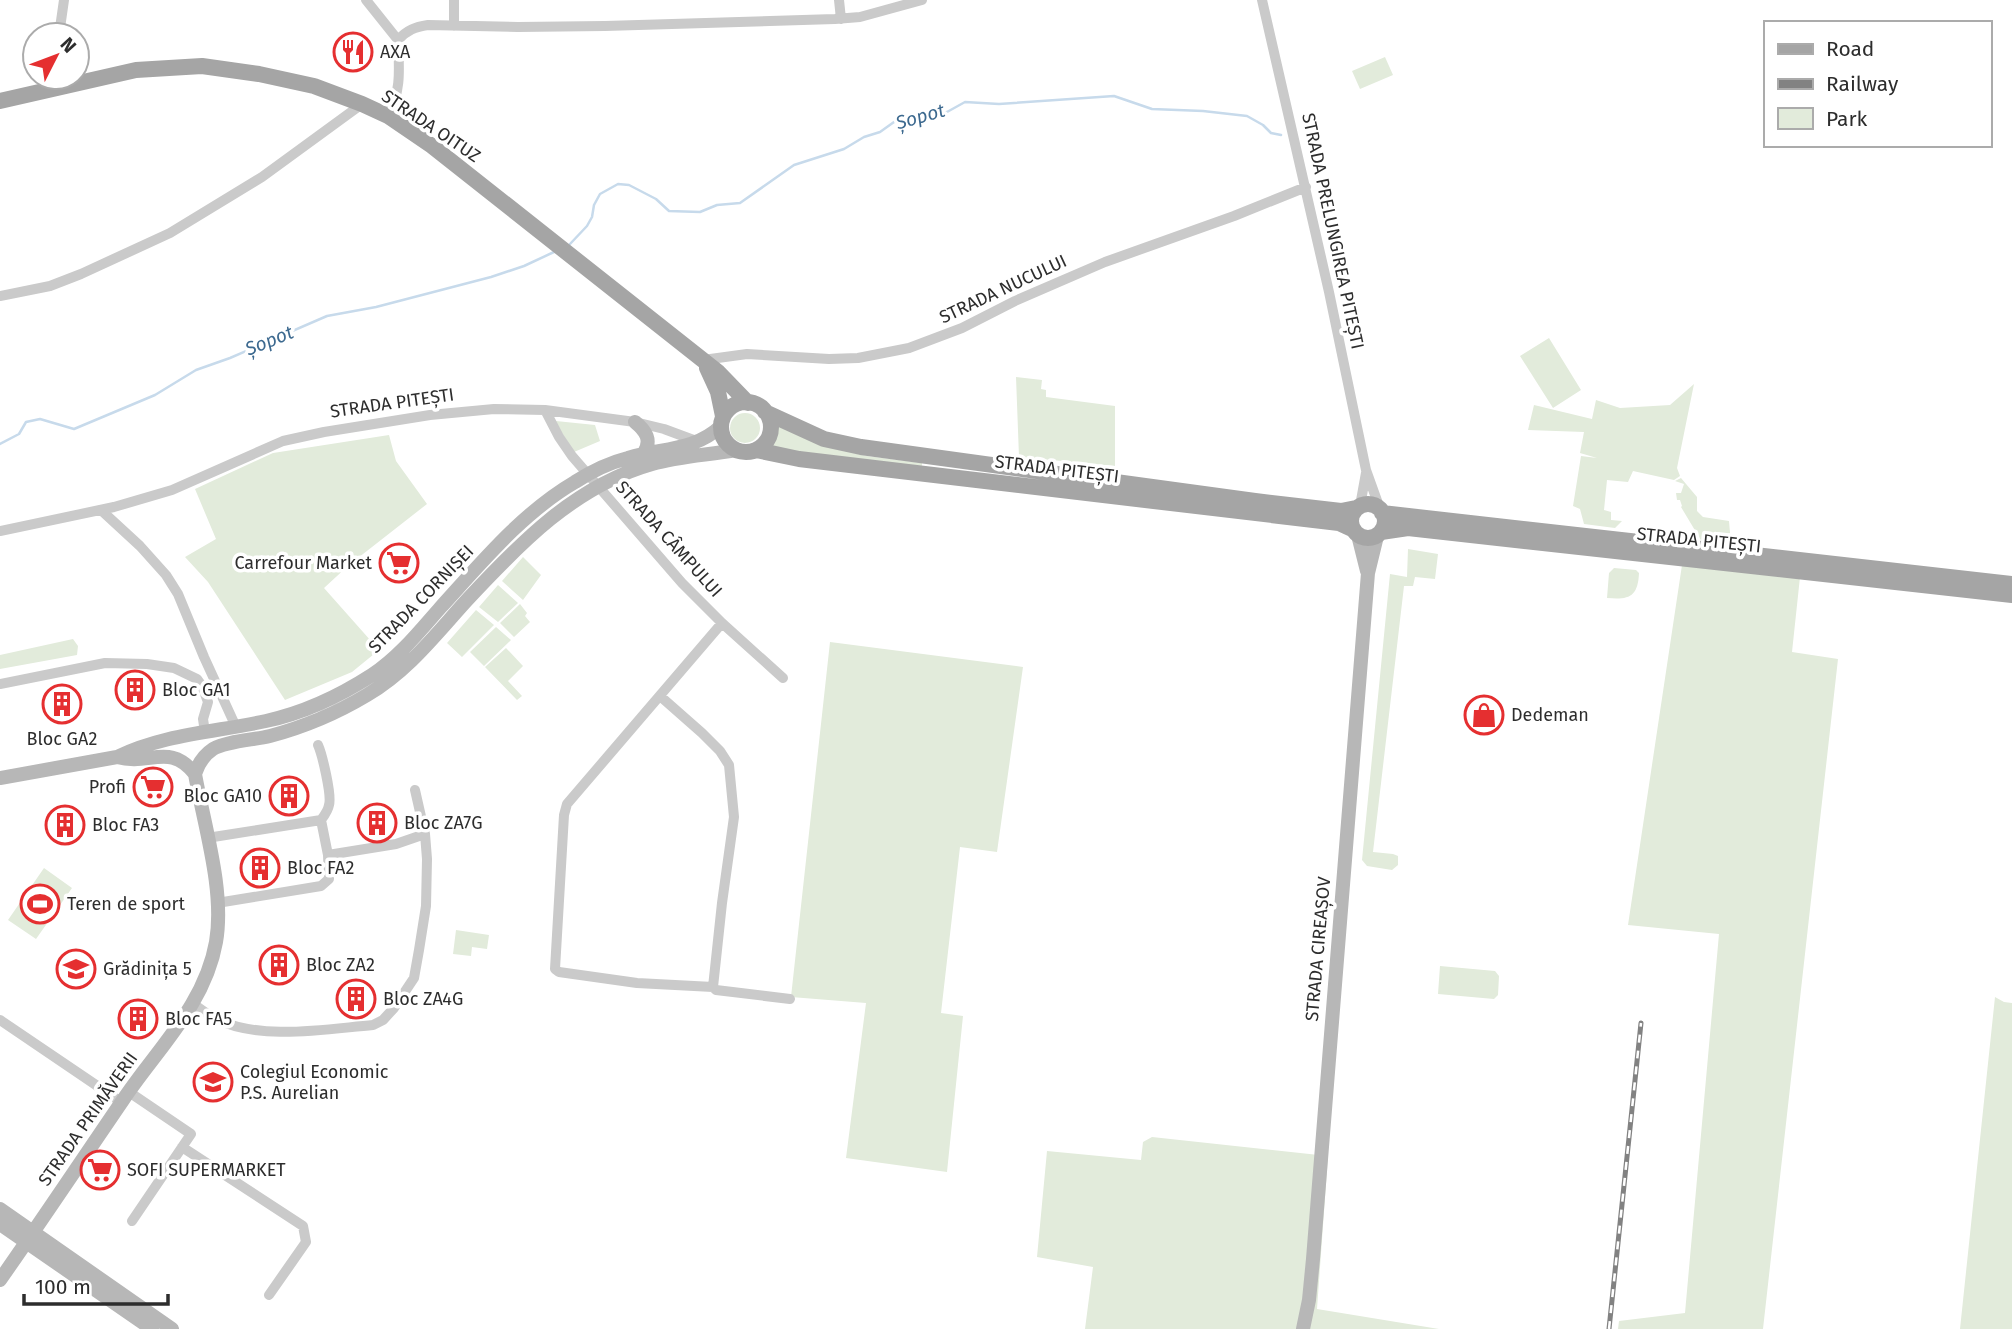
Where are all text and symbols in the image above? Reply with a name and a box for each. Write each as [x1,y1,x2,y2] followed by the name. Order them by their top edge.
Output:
[21,21,91,91] north arrow
[1764,21,1991,147] legend
[332,31,374,73] restaurant icon: AXA
[55,33,81,57] text: N
[1826,36,1874,62] text: Road
[380,41,411,63] place label: AXA
[1826,71,1899,97] text: Railway
[377,85,485,167] street label: STRADA OITUZ
[892,98,948,136] water label: Șopot
[1826,106,1868,132] text: Park
[1296,111,1369,351] street label: STRADA PRELUNGIREA PITEȘTI
[936,250,1070,328] street label: STRADA NUCULUI
[241,320,297,362] water label: Șopot
[329,383,456,424] street label: STRADA PITEȘTI
[994,450,1120,489] street label: STRADA PITEȘTI
[611,476,727,602] street label: STRADA CÂMPULUI
[1636,523,1762,558] street label: STRADA PITEȘTI
[364,540,479,658] street label: STRADA CORNIȘEI
[378,542,420,584] supermarket icon: Carrefour Market
[234,552,372,574] place label: Carrefour Market
[114,669,156,711] building icon: Bloc GA1
[162,679,231,701] place label: Bloc GA1
[41,683,83,725] building icon: Bloc GA2
[1463,694,1505,736] shop icon: Dedeman
[1511,704,1589,726] place label: Dedeman
[27,728,97,750] place label: Bloc GA2
[132,766,174,808] supermarket icon: Profi
[268,775,310,817] building icon: Bloc GA10
[89,776,126,798] place label: Profi
[183,785,262,807] place label: Bloc GA10
[356,802,398,844] building icon: Bloc ZA7G
[44,804,86,846] building icon: Bloc FA3
[404,812,483,834] place label: Bloc ZA7G
[92,814,159,836] place label: Bloc FA3
[239,847,281,889] building icon: Bloc FA2
[287,857,354,879] place label: Bloc FA2
[1301,876,1336,1022] street label: STRADA CIREAȘOV
[19,883,61,925] sports icon: Teren de sport
[67,893,186,915] place label: Teren de sport
[258,944,300,986] building icon: Bloc ZA2
[55,948,97,990] school or university icon: Grădinița 5
[306,954,375,976] place label: Bloc ZA2
[103,958,192,981] place label: Grădinița 5
[335,978,377,1020] building icon: Bloc ZA4G
[383,988,463,1010] place label: Bloc ZA4G
[117,998,159,1040] building icon: Bloc FA5
[165,1008,232,1030] place label: Bloc FA5
[34,1048,142,1190] street label: STRADA PRIMĂVERII
[192,1061,234,1103] school or university icon: Colegiul Economic P.S. Aurelian
[240,1061,389,1104] place label: Colegiul Economic P.S. Aurelian
[79,1149,121,1191] supermarket icon: SOFI SUPERMARKET
[127,1159,286,1181] place label: SOFI SUPERMARKET
[24,1262,168,1306] scale bar
[35,1274,91,1300] text: 100 m

